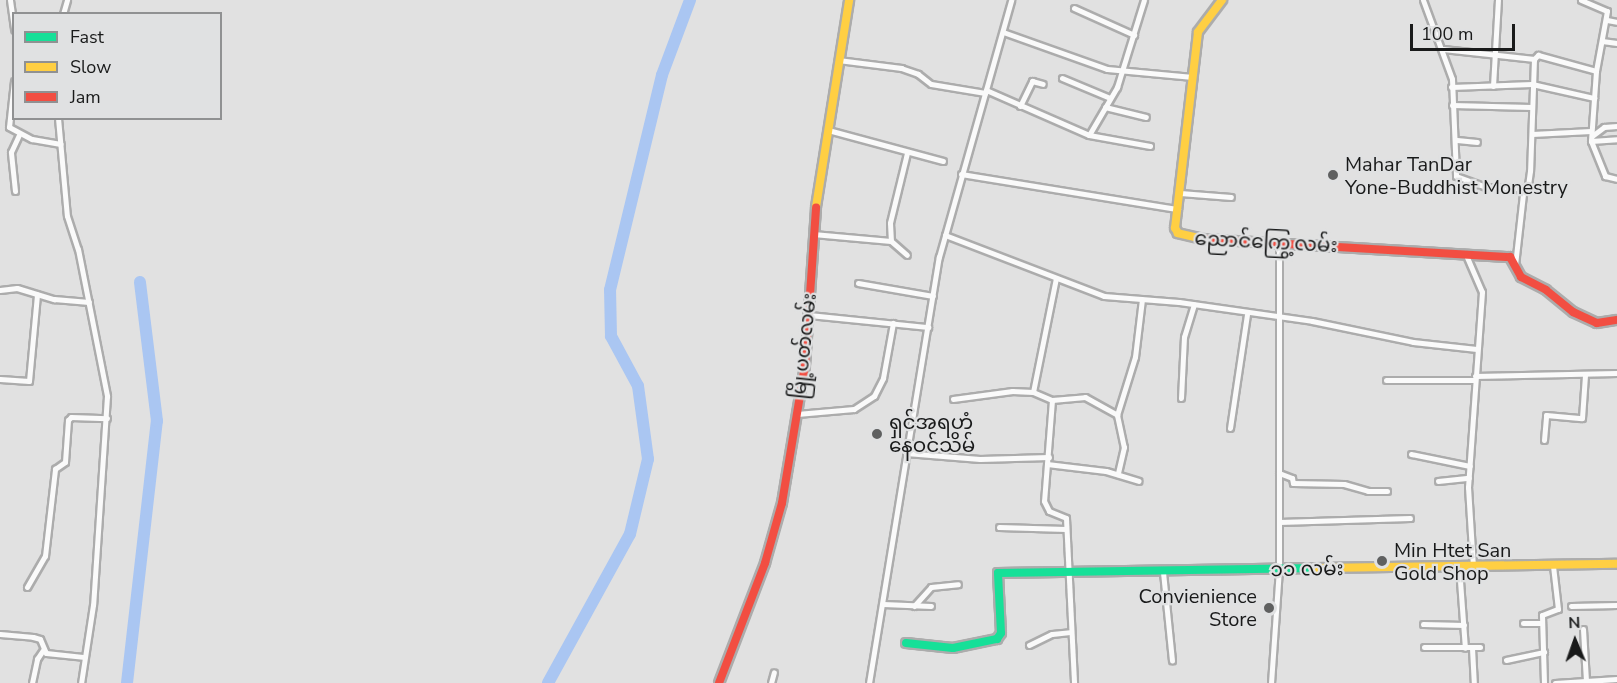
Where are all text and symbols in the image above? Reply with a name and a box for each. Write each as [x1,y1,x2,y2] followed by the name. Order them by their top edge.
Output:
[12,12,222,120] legend
[1413,12,1518,50] scale bar
[1421,22,1473,46] text: 100 m
[70,25,104,49] text: Fast
[70,55,111,79] text: Slow
[70,85,101,109] text: Jam
[1345,152,1568,199] place label: Mahar TanDar Yone-Buddhist Monestry
[1326,168,1340,182] marker: Mahar TanDar Yone-Buddhist Monestry
[1194,226,1338,258] street label: ညောင်ကြွေ့လမ်း
[787,292,821,400] street label: မြို့ပတ်လမ်း
[889,410,975,457] place label: ရှင်အရဟံ နေဝင်သိမ်
[870,427,884,441] marker: ရှင်အရဟံ နေဝင်သိမ်
[1394,538,1511,585] place label: Min Htet San Gold Shop
[1375,554,1389,568] marker: Min Htet San Gold Shop
[1270,556,1344,582] street label: ၁၁ လမ်း
[1139,584,1257,631] place label: Convienience Store
[1262,601,1276,615] marker: Convienience Store
[1545,611,1605,671] north arrow
[1568,612,1581,634] text: N

